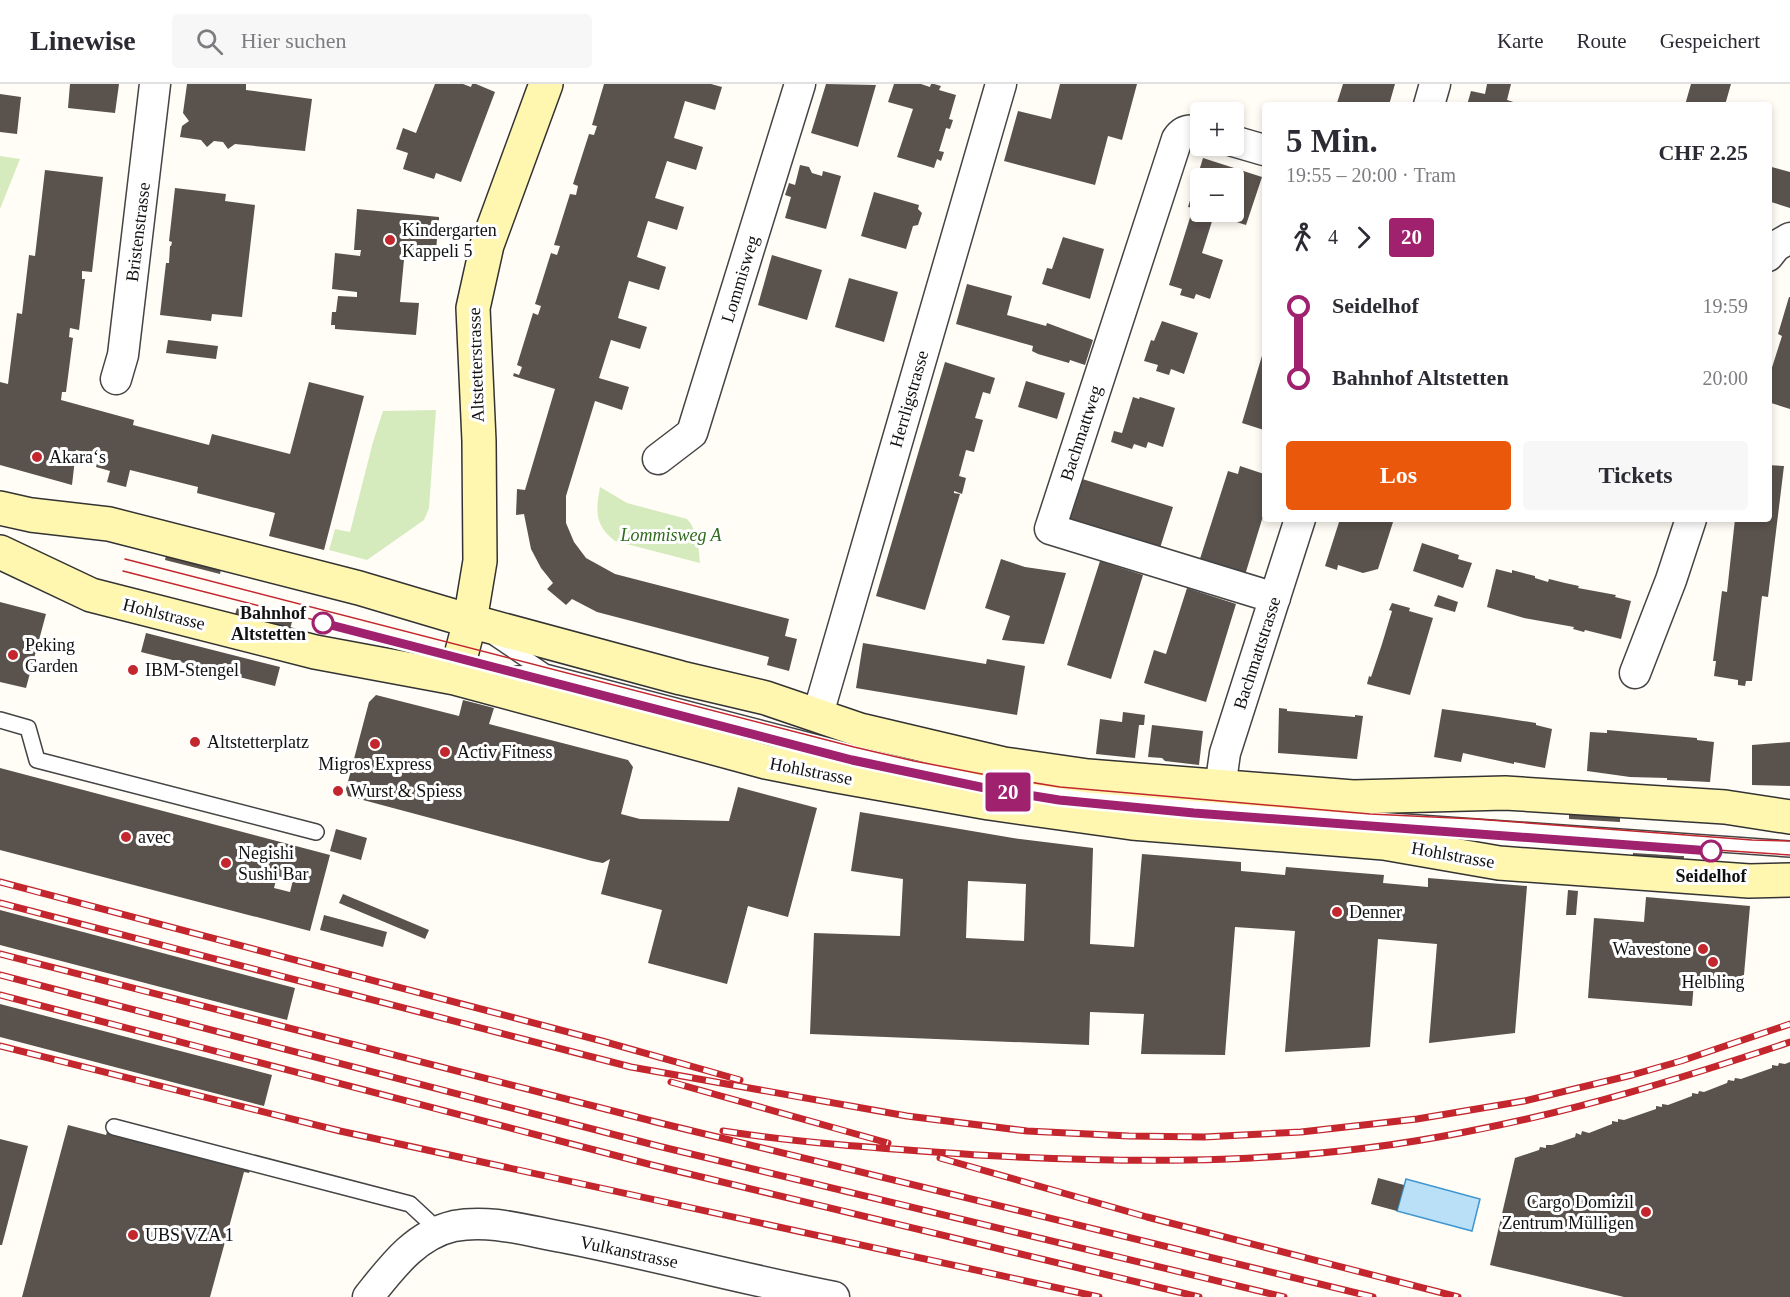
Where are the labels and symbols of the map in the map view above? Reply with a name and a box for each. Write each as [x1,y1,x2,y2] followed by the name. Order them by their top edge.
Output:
[122,181,154,283] street label: Bristenstrasse
[402,220,497,261] place label: Kindergarten Kappeli 5
[383,233,397,247] marker: Kindergarten Kappeli 5
[717,233,763,325] street label: Lommisweg
[464,307,488,423] street label: Altstetterstrasse
[886,348,932,450] street label: Herrligstrasse
[1056,383,1106,483] street label: Bachmattweg
[49,447,106,467] place label: Akara‘s
[30,450,44,464] marker: Akara‘s
[619,525,723,545] park label: Lommisweg A
[121,594,207,634] street label: Hohlstrasse
[1229,594,1285,712] street label: Bachmattstrasse
[231,603,307,644] place label: Bahnhof Altstetten
[312,612,334,634] marker: Bahnhof Altstetten
[25,635,78,676] place label: Peking Garden
[6,648,20,662] marker: Peking Garden
[145,660,239,680] place label: IBM-Stengel
[126,663,140,677] marker: IBM-Stengel
[207,732,309,752] place label: Altstetterplatz
[188,735,202,749] marker: Altstetterplatz
[368,737,382,751] marker: Migros Express
[457,742,553,762] place label: Activ Fitness
[438,745,452,759] marker: Activ Fitness
[768,753,854,789] street label: Hohlstrasse
[318,754,432,774] place label: Migros Express
[981,772,1035,812] line badge: 20
[350,781,462,801] place label: Wurst & Spiess
[331,784,345,798] marker: Wurst & Spiess
[138,827,171,847] place label: avec
[119,830,133,844] marker: avec
[1410,838,1496,872] street label: Hohlstrasse
[1700,840,1722,862] marker: Seidelhof
[238,843,309,884] place label: Negishi Sushi Bar
[219,856,233,870] marker: Negishi Sushi Bar
[1675,866,1748,886] place label: Seidelhof
[1349,902,1402,922] place label: Denner
[1330,905,1344,919] marker: Denner
[1612,939,1691,959] place label: Wavestone
[1696,942,1710,956] marker: Wavestone
[1706,955,1720,969] marker: Helbling
[1682,972,1745,992] place label: Helbling
[1502,1192,1634,1233] place label: Cargo Domizil Zentrum Mülligen
[1639,1205,1653,1219] marker: Cargo Domizil Zentrum Mülligen
[145,1225,234,1245] place label: UBS VZA 1
[126,1228,140,1242] marker: UBS VZA 1
[578,1232,680,1272] street label: Vulkanstrasse

